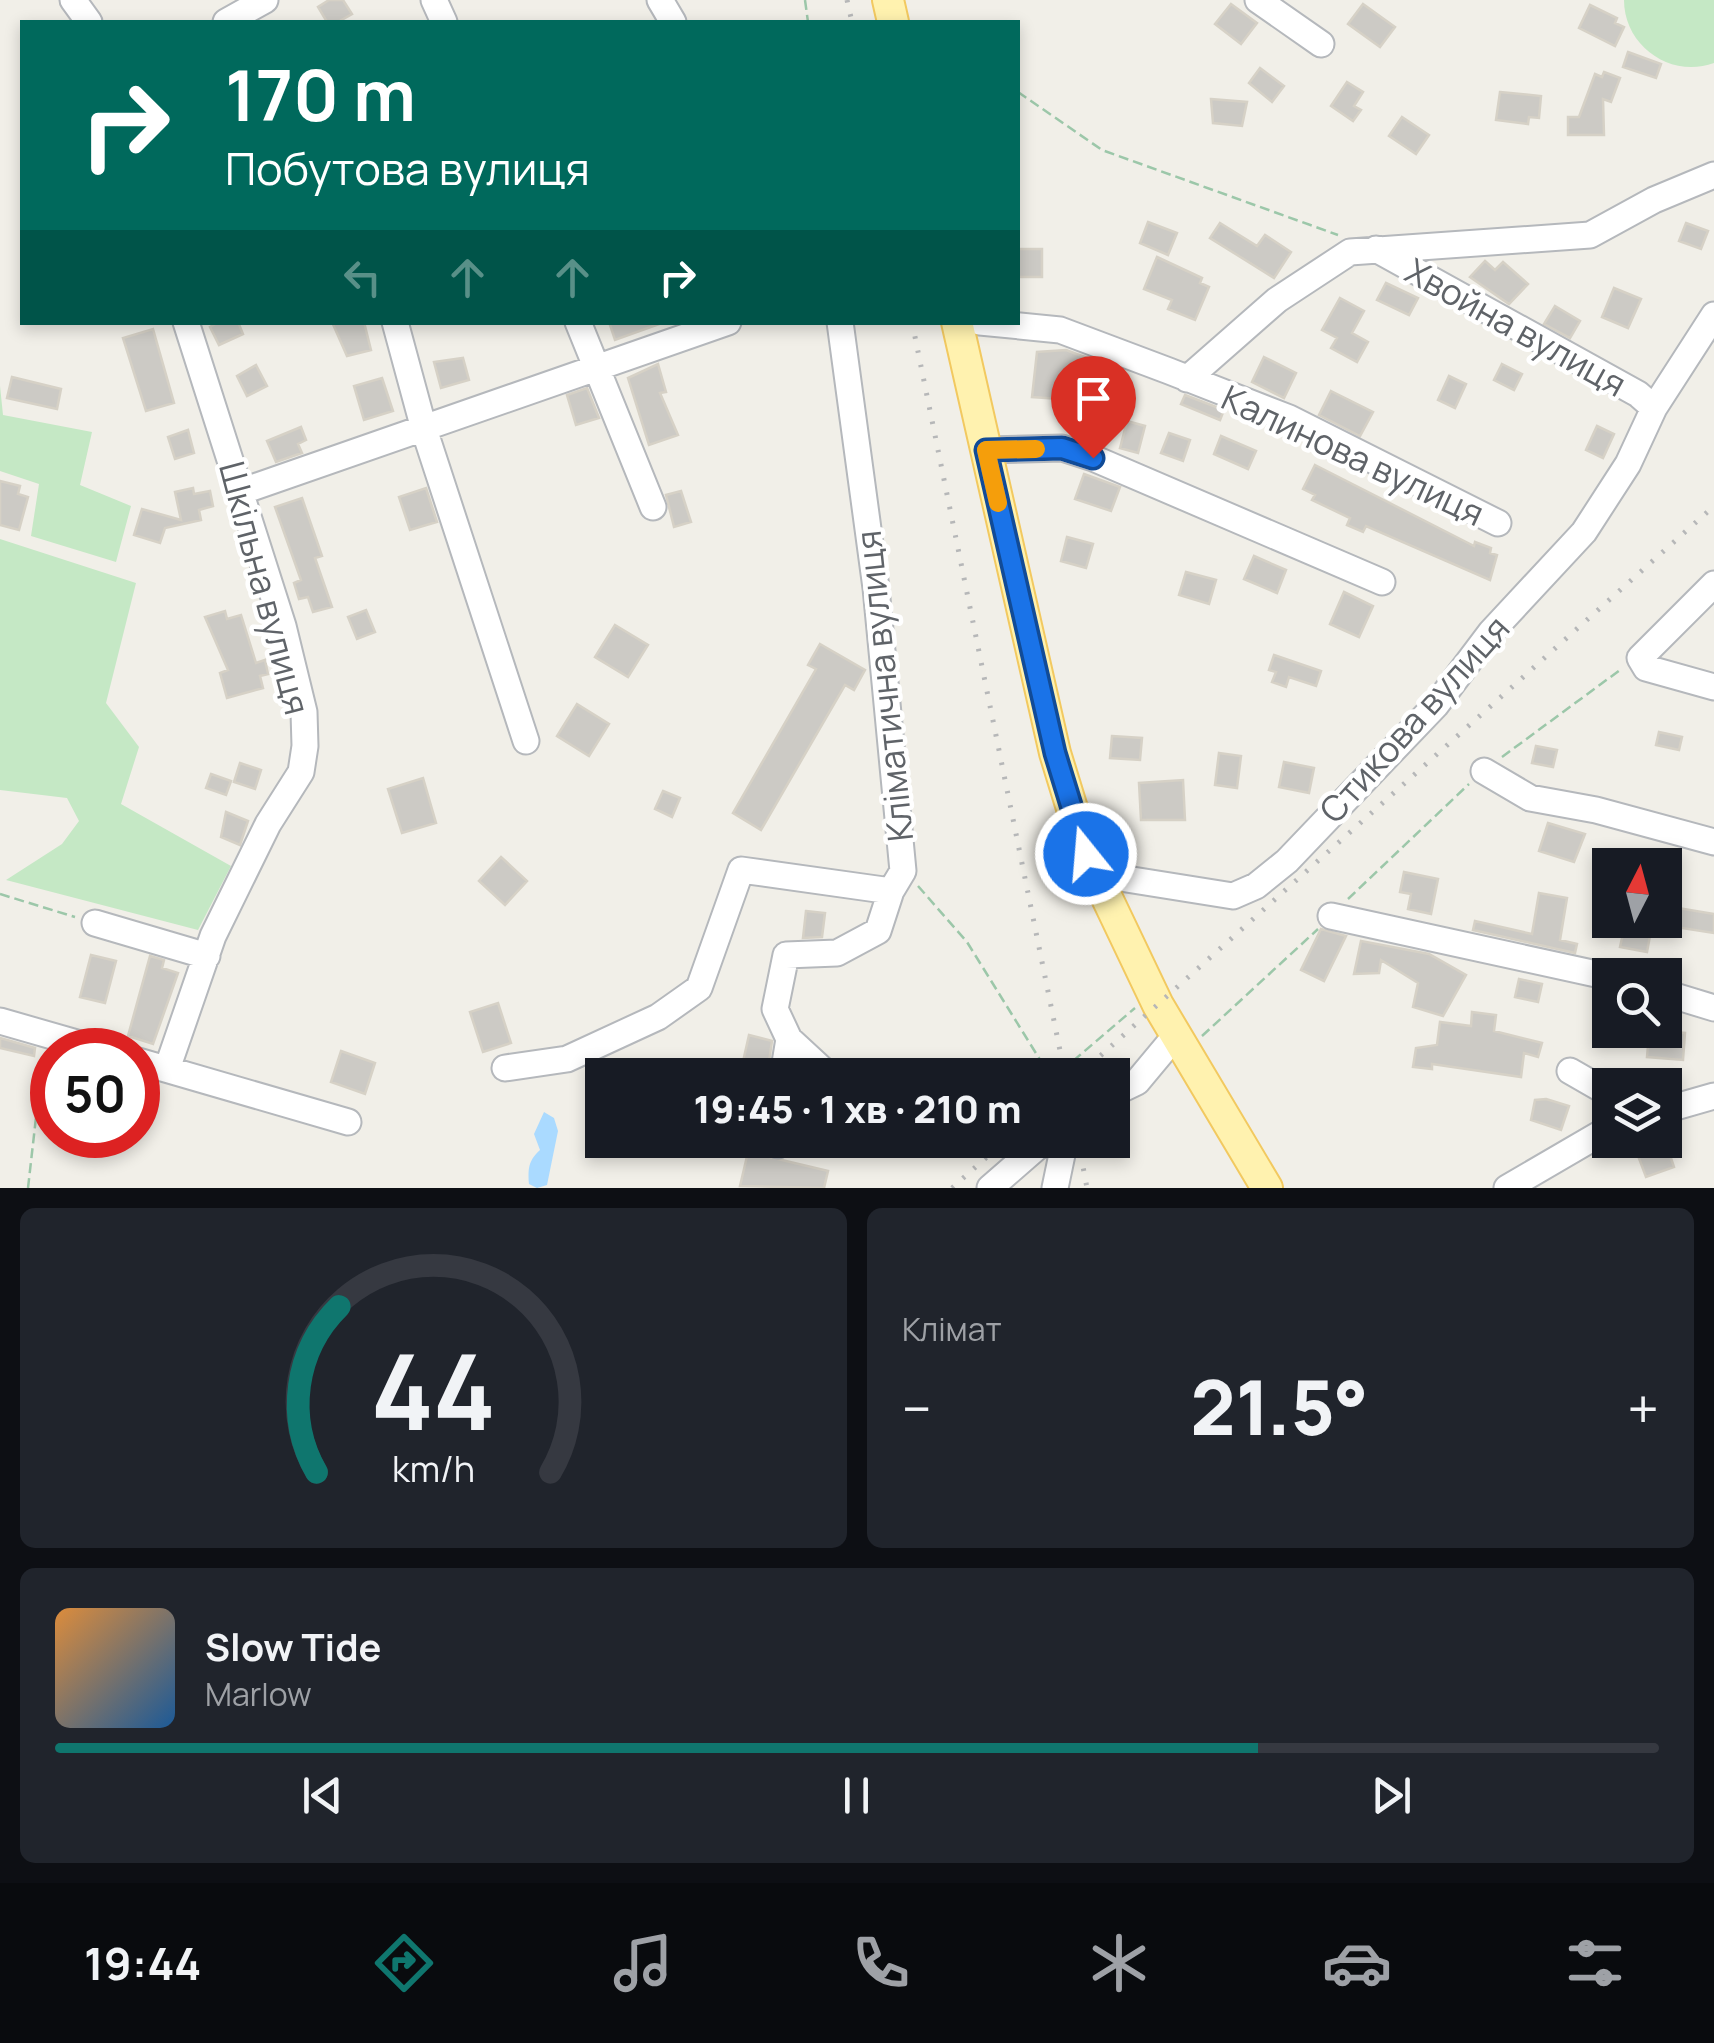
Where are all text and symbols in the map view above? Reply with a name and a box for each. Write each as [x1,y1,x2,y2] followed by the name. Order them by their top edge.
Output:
[225,46,416,142] text: 170 m
[60,60,190,190] icon: right
[225,137,590,199] text: Побутова вулиця
[1397,247,1635,407] street label: Хвойна вулиця
[335,250,390,305] icon: left
[440,250,495,305] icon: ahead
[545,250,600,305] icon: ahead
[650,250,705,305] icon: right
[1051,356,1136,459] pin
[1066,371,1121,426] icon: arrive
[1214,373,1492,537] street label: Калинова вулиця
[208,456,322,720] street label: Шкільна вулиця
[844,528,924,844] street label: Кліматична вулиця
[1308,605,1520,833] street label: Стикова вулиця
[1034,802,1138,906] position arrow
[1592,848,1682,938] north arrow
[1592,848,1682,1158] map controls
[1592,958,1682,1048] button: search
[30,1028,160,1158] speed limit sign: 50
[1592,1068,1682,1158] button: layers
[694,1082,1021,1134] text: 19:45 · 1 хв · 210 m
[902,1307,1002,1351] text: Клімат
[371,1319,496,1461] text: 44
[1190,1355,1369,1458] text: 21.5°
[902,1370,932,1446] text: −
[1627,1370,1659,1446] text: +
[392,1444,475,1493] text: km/h
[205,1620,382,1672] text: Slow Tide
[205,1672,312,1716] text: Marlow
[295,1768,350,1823] icon: previous
[829,1768,884,1823] icon: pause
[1364,1768,1419,1823] icon: next
[369,1928,439,1998] icon: directions
[608,1928,678,1998] icon: music
[846,1928,916,1998] icon: phone
[1084,1928,1154,1998] icon: climate
[1322,1928,1392,1998] icon: car
[1560,1928,1630,1998] icon: filters
[84,1932,201,1994] text: 19:44

